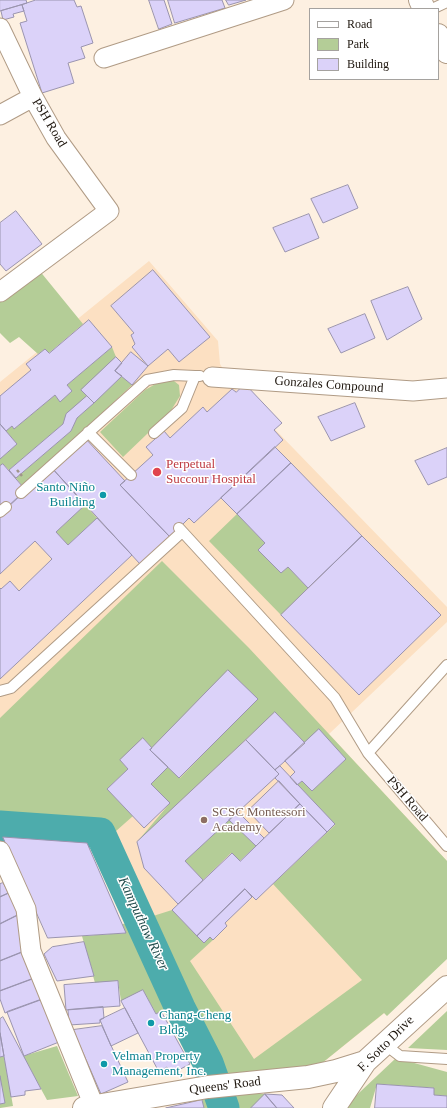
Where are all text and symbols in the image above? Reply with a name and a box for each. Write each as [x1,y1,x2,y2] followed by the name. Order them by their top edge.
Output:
[309,8,439,80] legend
[347,17,372,31] text: Road
[347,37,369,51] text: Park
[347,57,389,71] text: Building
[28,96,70,150] street label: PSH Road
[274,373,384,397] street label: Gonzales Compound
[166,457,256,488] place label: Perpetual Succour Hospital
[151,466,163,478] marker: Perpetual Succour Hospital
[36,480,95,511] place label: Santo Niño Building
[98,490,108,500] marker: Santo Niño Building
[383,773,431,825] street label: PSH Road
[212,805,306,836] place label: SCSC Montessori Academy
[199,815,209,825] marker: SCSC Montessori Academy
[114,874,172,974] water label: Kamputhaw River
[159,1008,231,1039] place label: Chang-Cheng Bldg.
[355,1013,417,1075] street label: F. Sotto Drive
[146,1018,156,1028] marker: Chang-Cheng Bldg.
[112,1049,206,1080] place label: Velman Property Management, Inc.
[99,1059,109,1069] marker: Velman Property Management, Inc.
[188,1074,262,1098] street label: Queens' Road

